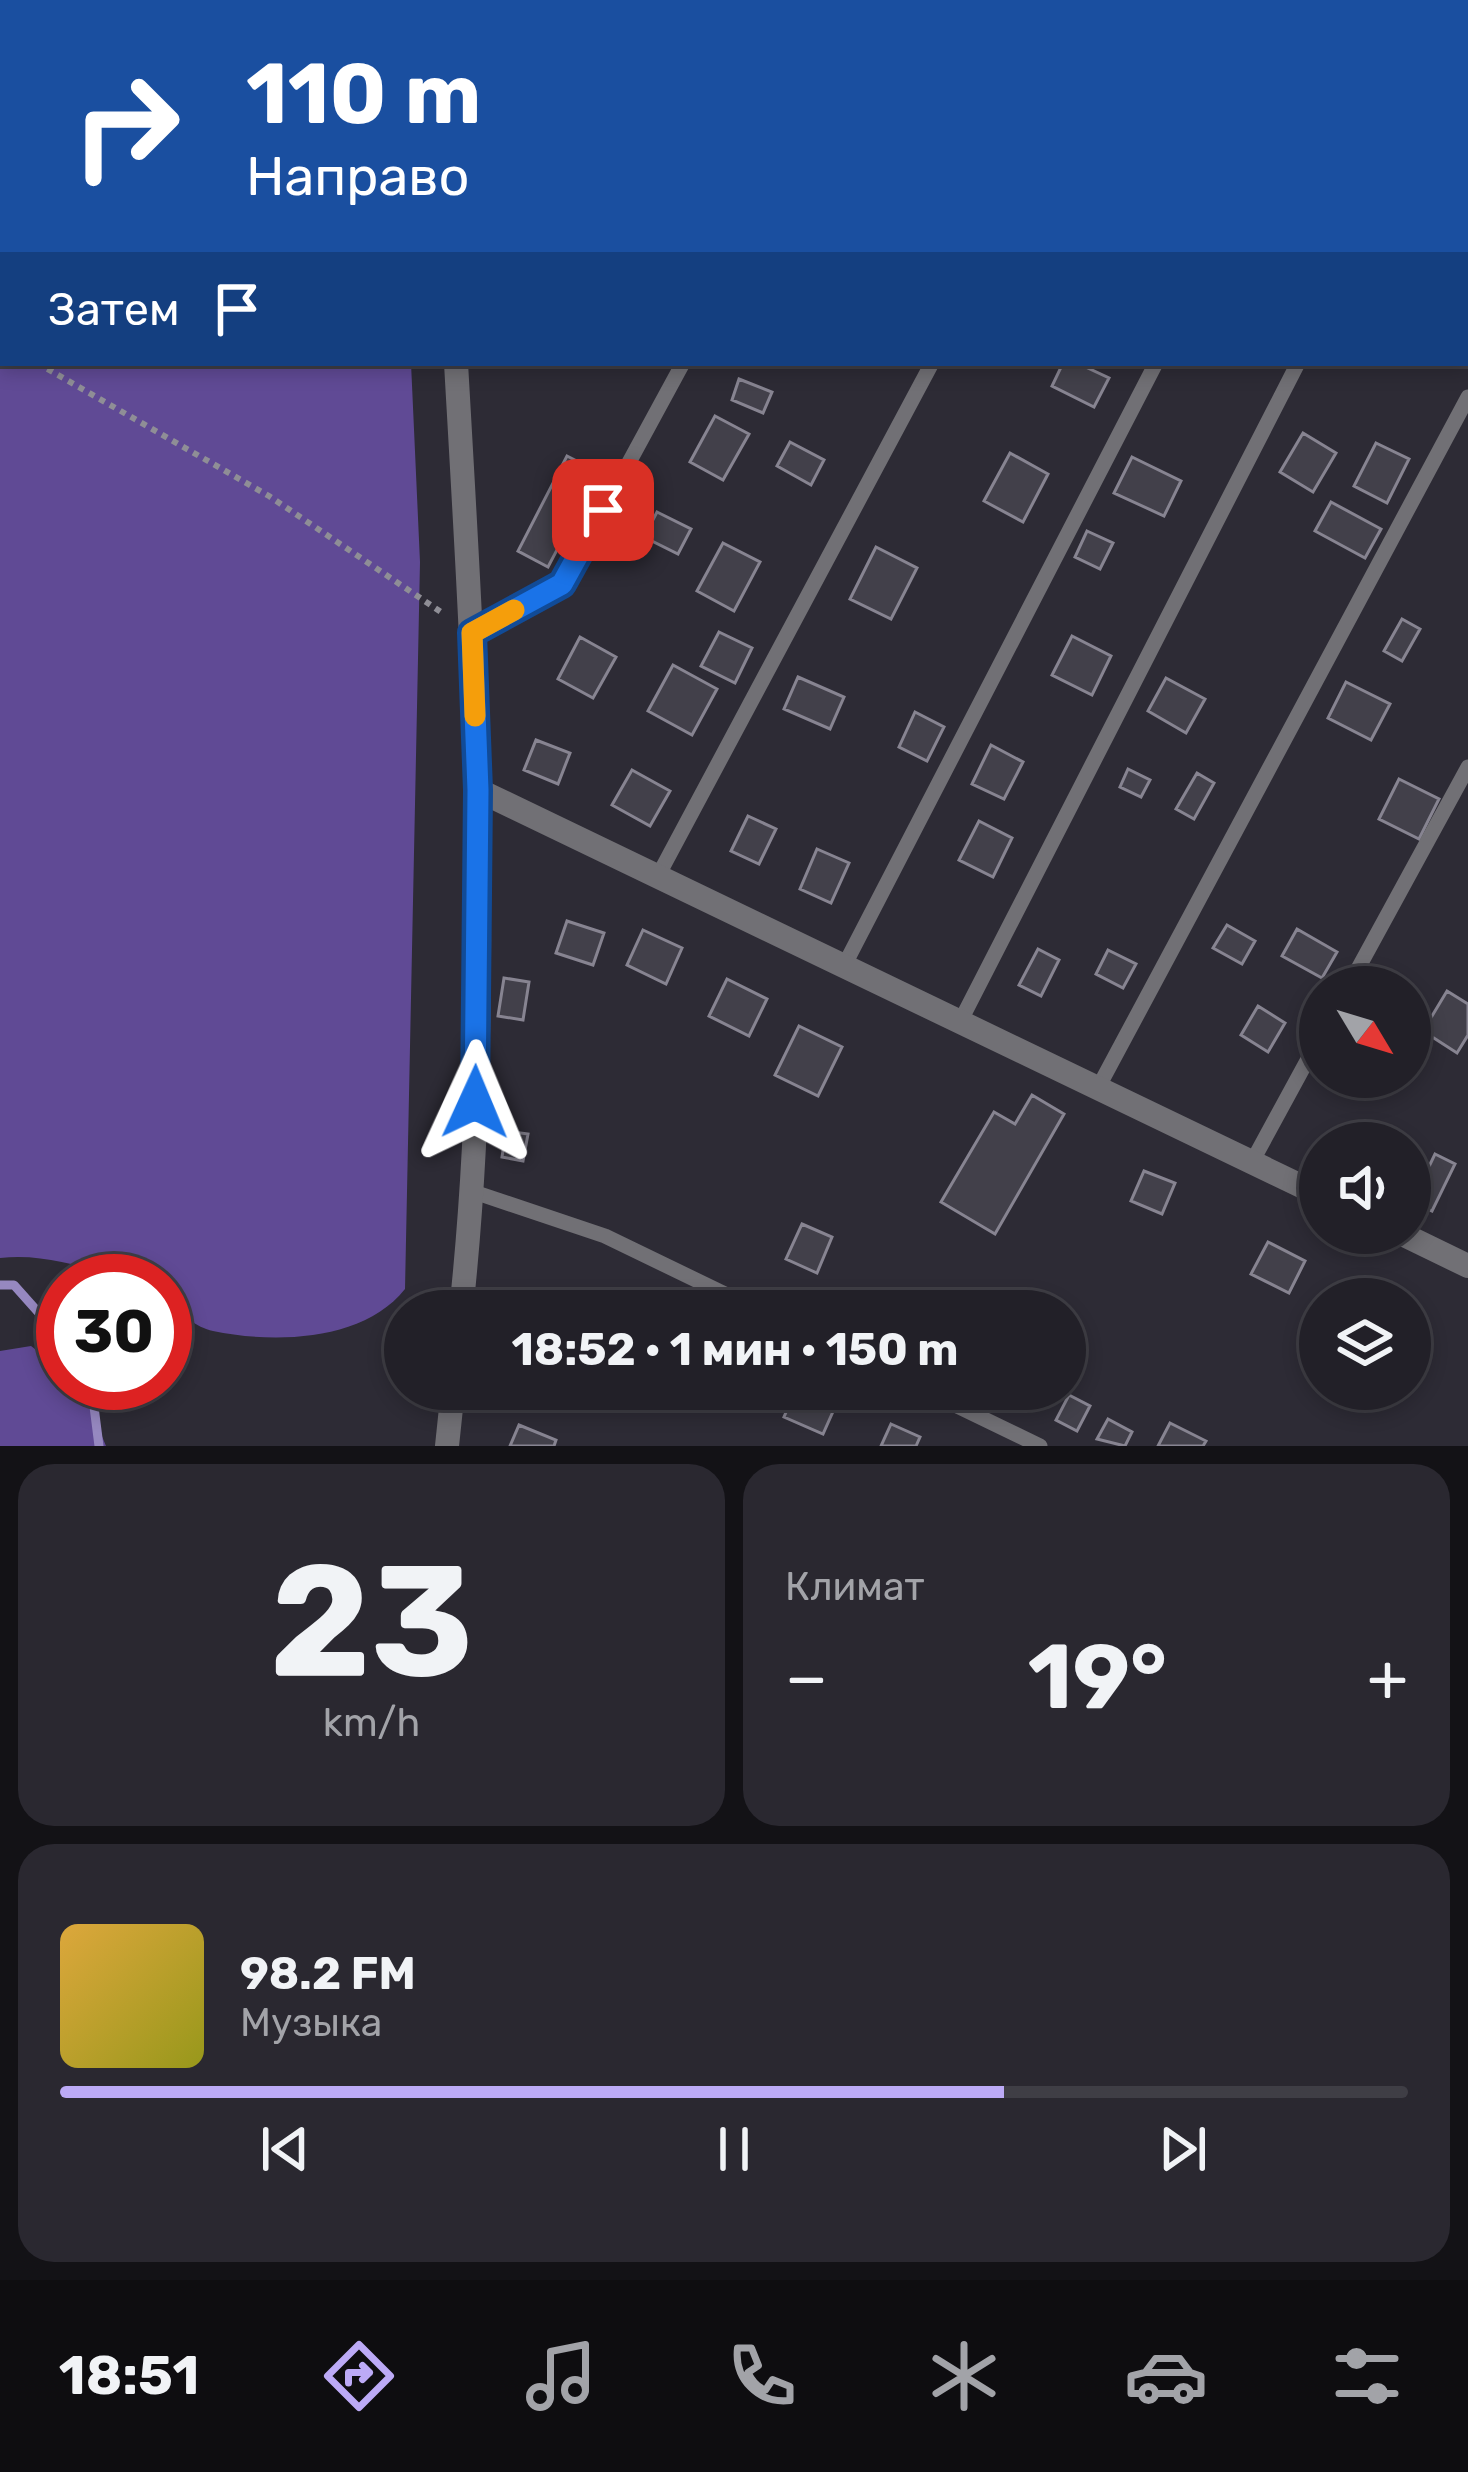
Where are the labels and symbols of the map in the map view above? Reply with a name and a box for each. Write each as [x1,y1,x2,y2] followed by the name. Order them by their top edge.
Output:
[552,459,654,561] pin
[1299,966,1431,1098] north arrow
[412,1039,538,1165] position arrow
[36,1254,192,1410] speed limit sign: 30

